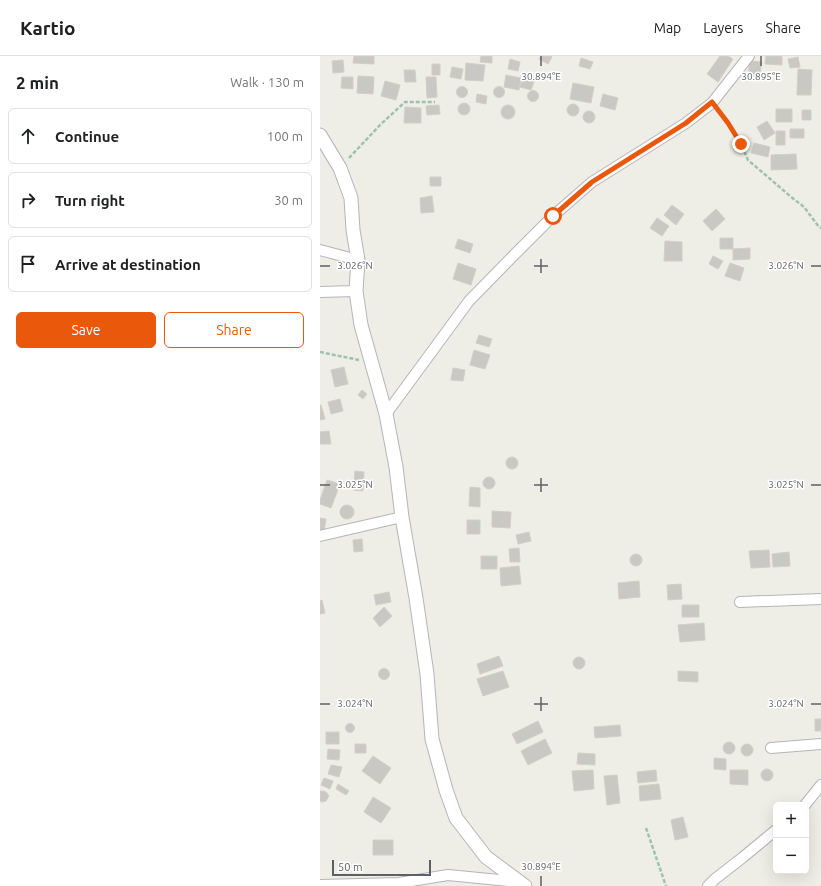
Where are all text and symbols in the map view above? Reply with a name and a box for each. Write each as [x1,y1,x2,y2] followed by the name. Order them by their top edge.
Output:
[20,17,76,39] text: Kartio
[654,20,681,36] text: Map
[703,20,743,36] text: Layers
[765,20,801,36] text: Share
[521,71,561,82] text: 30.894°E
[741,71,781,82] text: 30.895°E
[16,73,59,92] text: 2 min
[230,75,304,89] text: Walk · 130 m
[17,125,39,147] icon: ahead
[55,128,119,145] text: Continue
[267,129,303,143] text: 100 m
[732,135,750,153] route end
[17,189,39,211] icon: right
[55,192,125,209] text: Turn right
[274,193,303,207] text: 30 m
[544,207,562,225] route start
[17,253,39,275] icon: arrive
[55,256,201,273] text: Arrive at destination
[337,260,373,271] text: 3.026°N
[768,260,804,271] text: 3.026°N
[16,312,156,348] button: Save
[164,312,304,348] button: Share
[337,479,373,490] text: 3.025°N
[768,479,804,490] text: 3.025°N
[337,698,373,709] text: 3.024°N
[768,698,804,709] text: 3.024°N
[773,802,809,874] map controls
[773,802,809,838] button: +
[773,838,809,874] button: −
[332,858,431,877] scale bar
[338,861,362,873] text: 50 m
[521,861,561,872] text: 30.894°E

